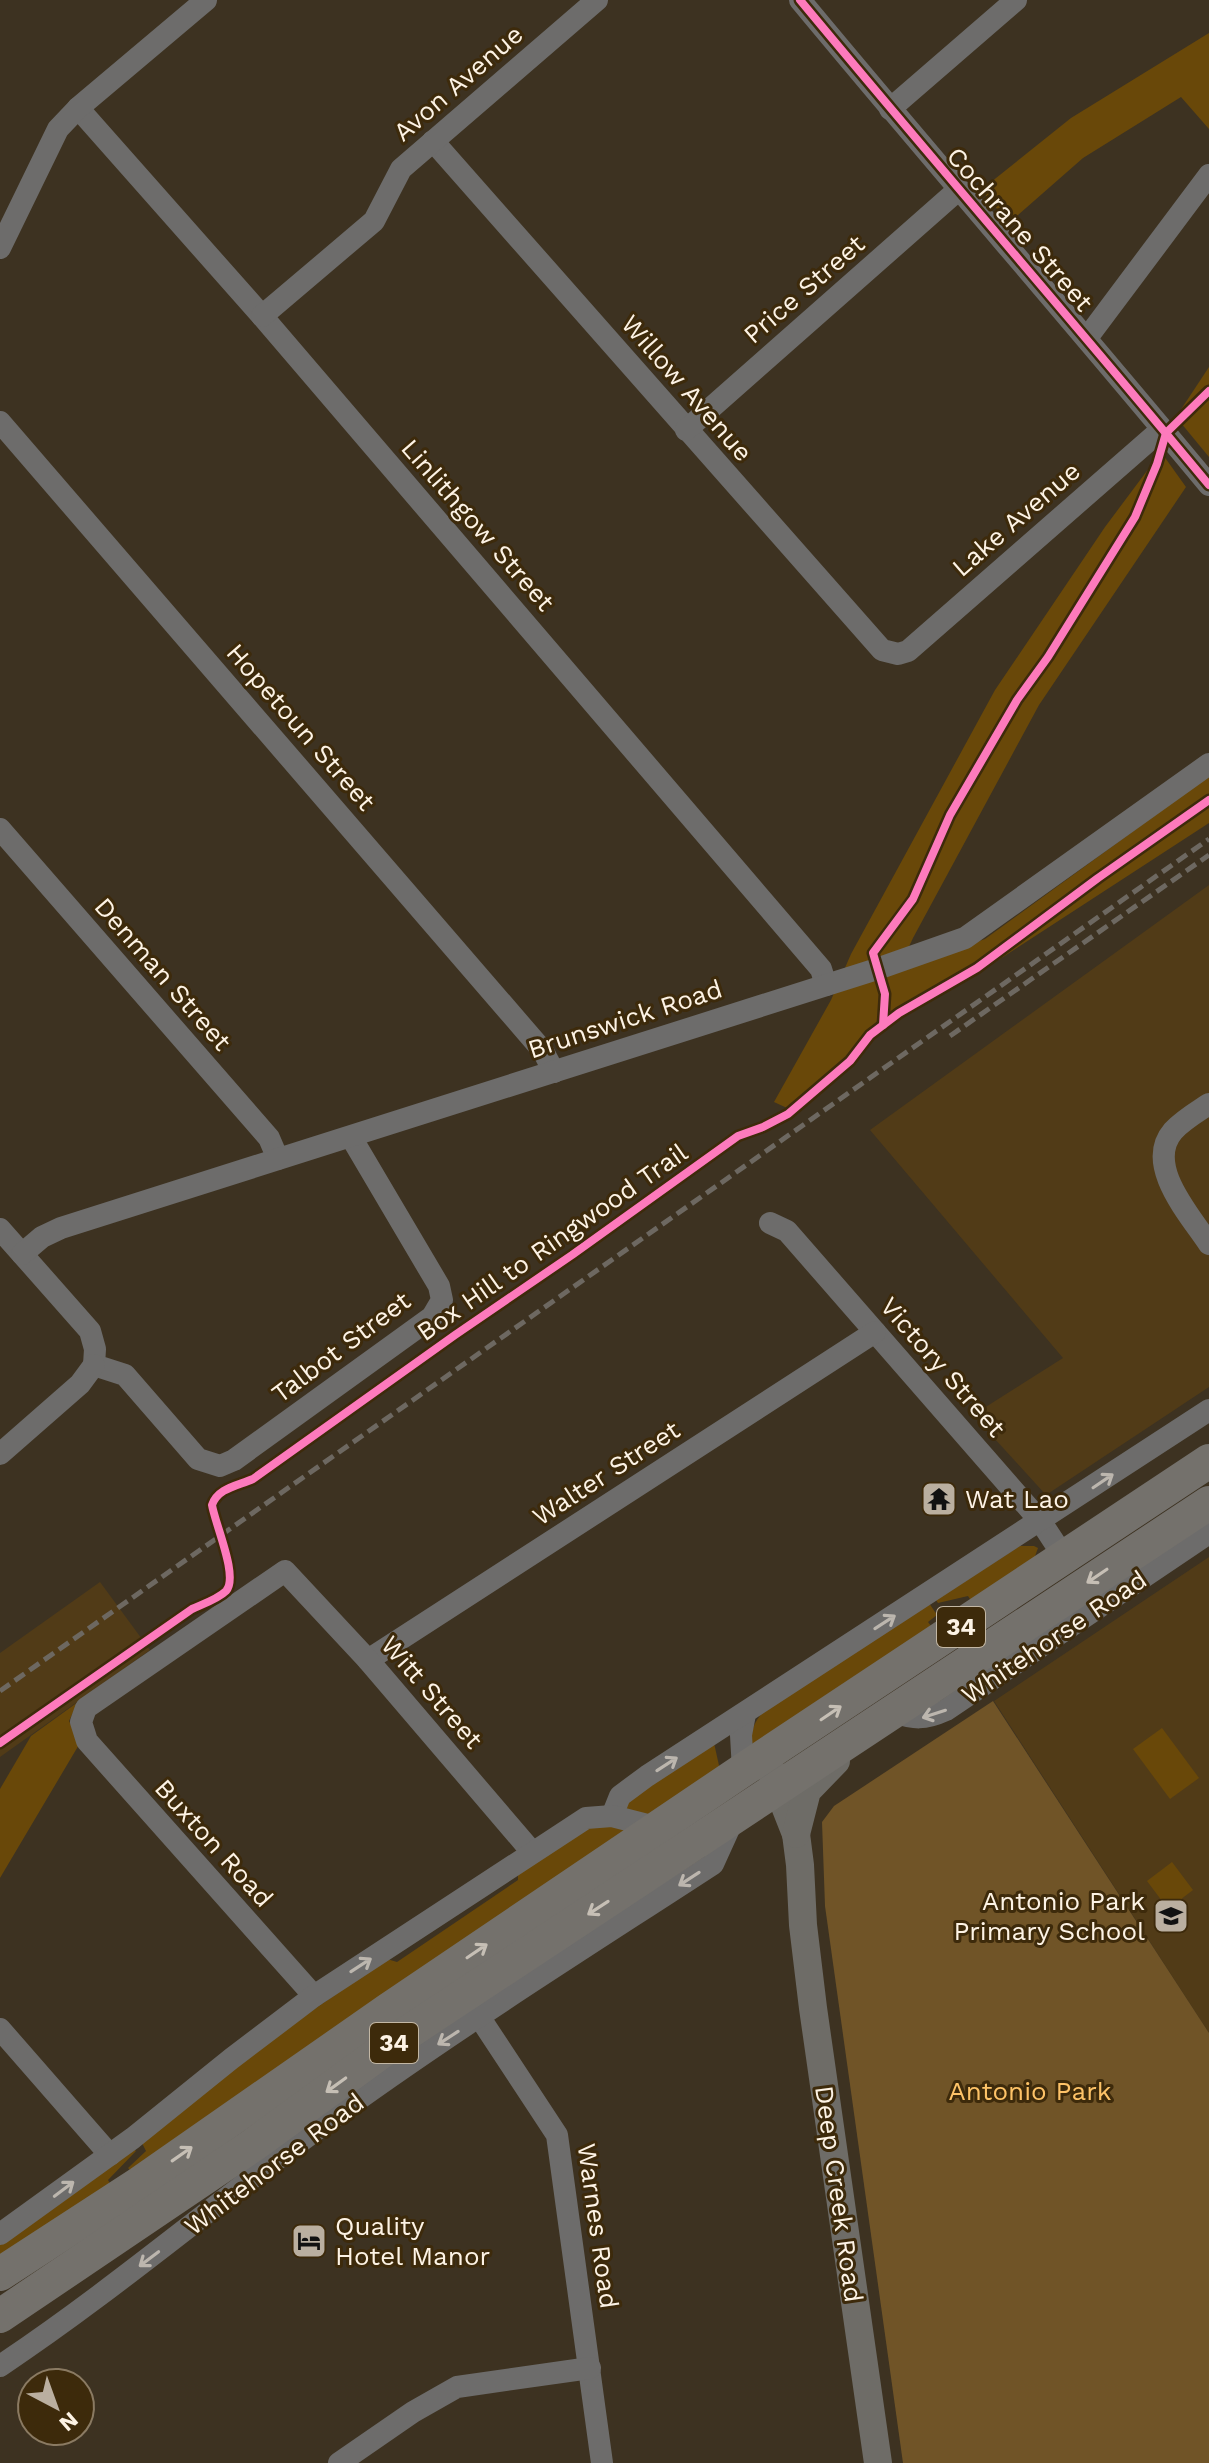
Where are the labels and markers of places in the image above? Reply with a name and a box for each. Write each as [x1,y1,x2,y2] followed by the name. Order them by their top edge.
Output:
[920,1480,958,1518] temple icon: Wat Lao
[965,1484,1069,1514] place label: Wat Lao
[953,1886,1145,1946] place label: Antonio Park Primary School
[1152,1897,1190,1935] school or university icon: Antonio Park Primary School
[335,2211,490,2271] place label: Quality Hotel Manor
[290,2222,328,2260] hotel icon: Quality Hotel Manor

